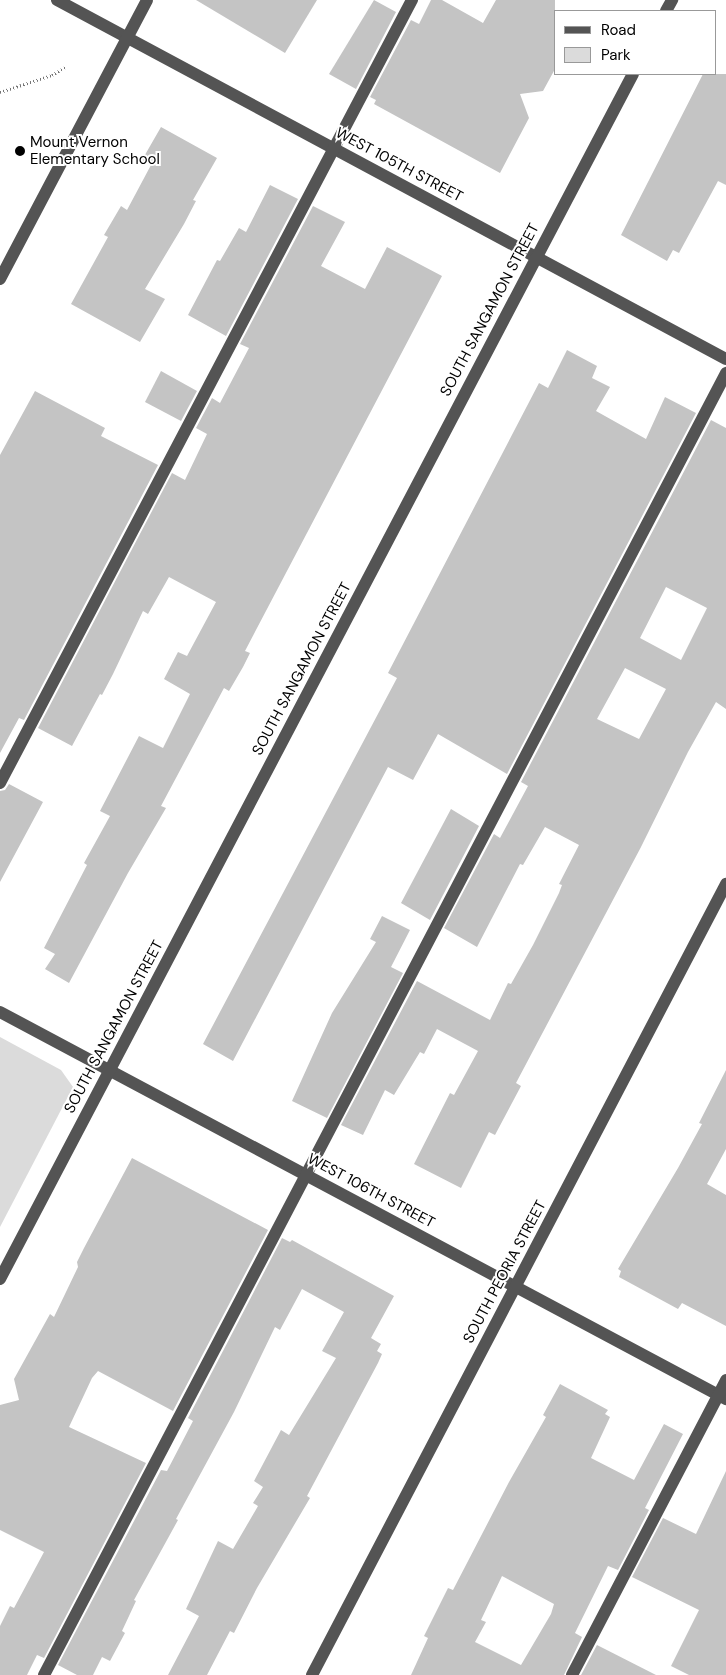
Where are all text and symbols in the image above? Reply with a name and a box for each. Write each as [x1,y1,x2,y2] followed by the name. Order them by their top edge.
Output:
[554,10,716,75] legend
[601,20,636,40] text: Road
[601,45,631,65] text: Park
[332,124,466,206] street label: WEST 105TH STREET
[30,133,160,168] place label: Mount Vernon Elementary School
[14,145,26,157] marker: Mount Vernon Elementary School
[437,221,543,399] street label: SOUTH SANGAMON STREET
[249,580,355,758] street label: SOUTH SANGAMON STREET
[61,938,167,1116] street label: SOUTH SANGAMON STREET
[304,1150,438,1232] street label: WEST 106TH STREET
[460,1198,550,1346] street label: SOUTH PEORIA STREET

